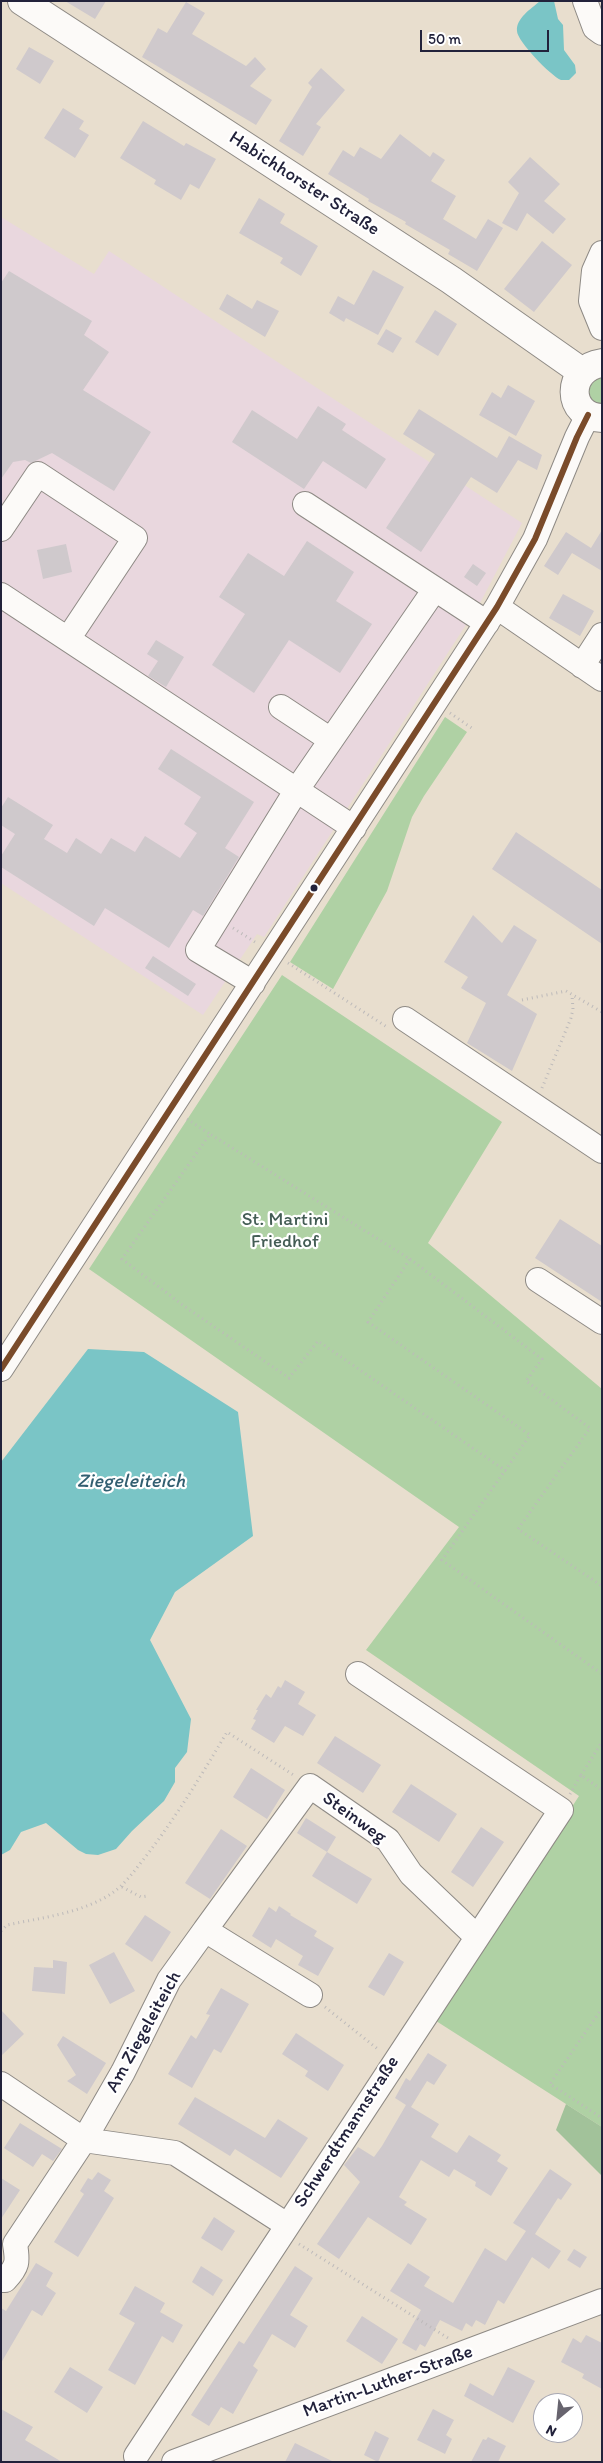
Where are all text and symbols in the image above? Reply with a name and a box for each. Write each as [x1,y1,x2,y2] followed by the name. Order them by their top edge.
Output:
[423,20,552,52] scale bar
[428,30,461,48] text: 50 m
[224,127,384,241] street label: Habichhorster Straße
[309,883,319,893] unlabelled marker
[242,1209,328,1253] park label: St. Martini Friedhof
[77,1470,185,1494] water label: Ziegeleiteich
[317,1787,391,1849] street label: Steinweg
[101,1967,187,2097] street label: Am Ziegeleiteich
[289,2052,405,2212] street label: Schwerdtmannstraße
[300,2341,476,2423] street label: Martin-Luther-Straße
[533,2393,583,2443] north arrow
[543,2421,559,2441] text: N

